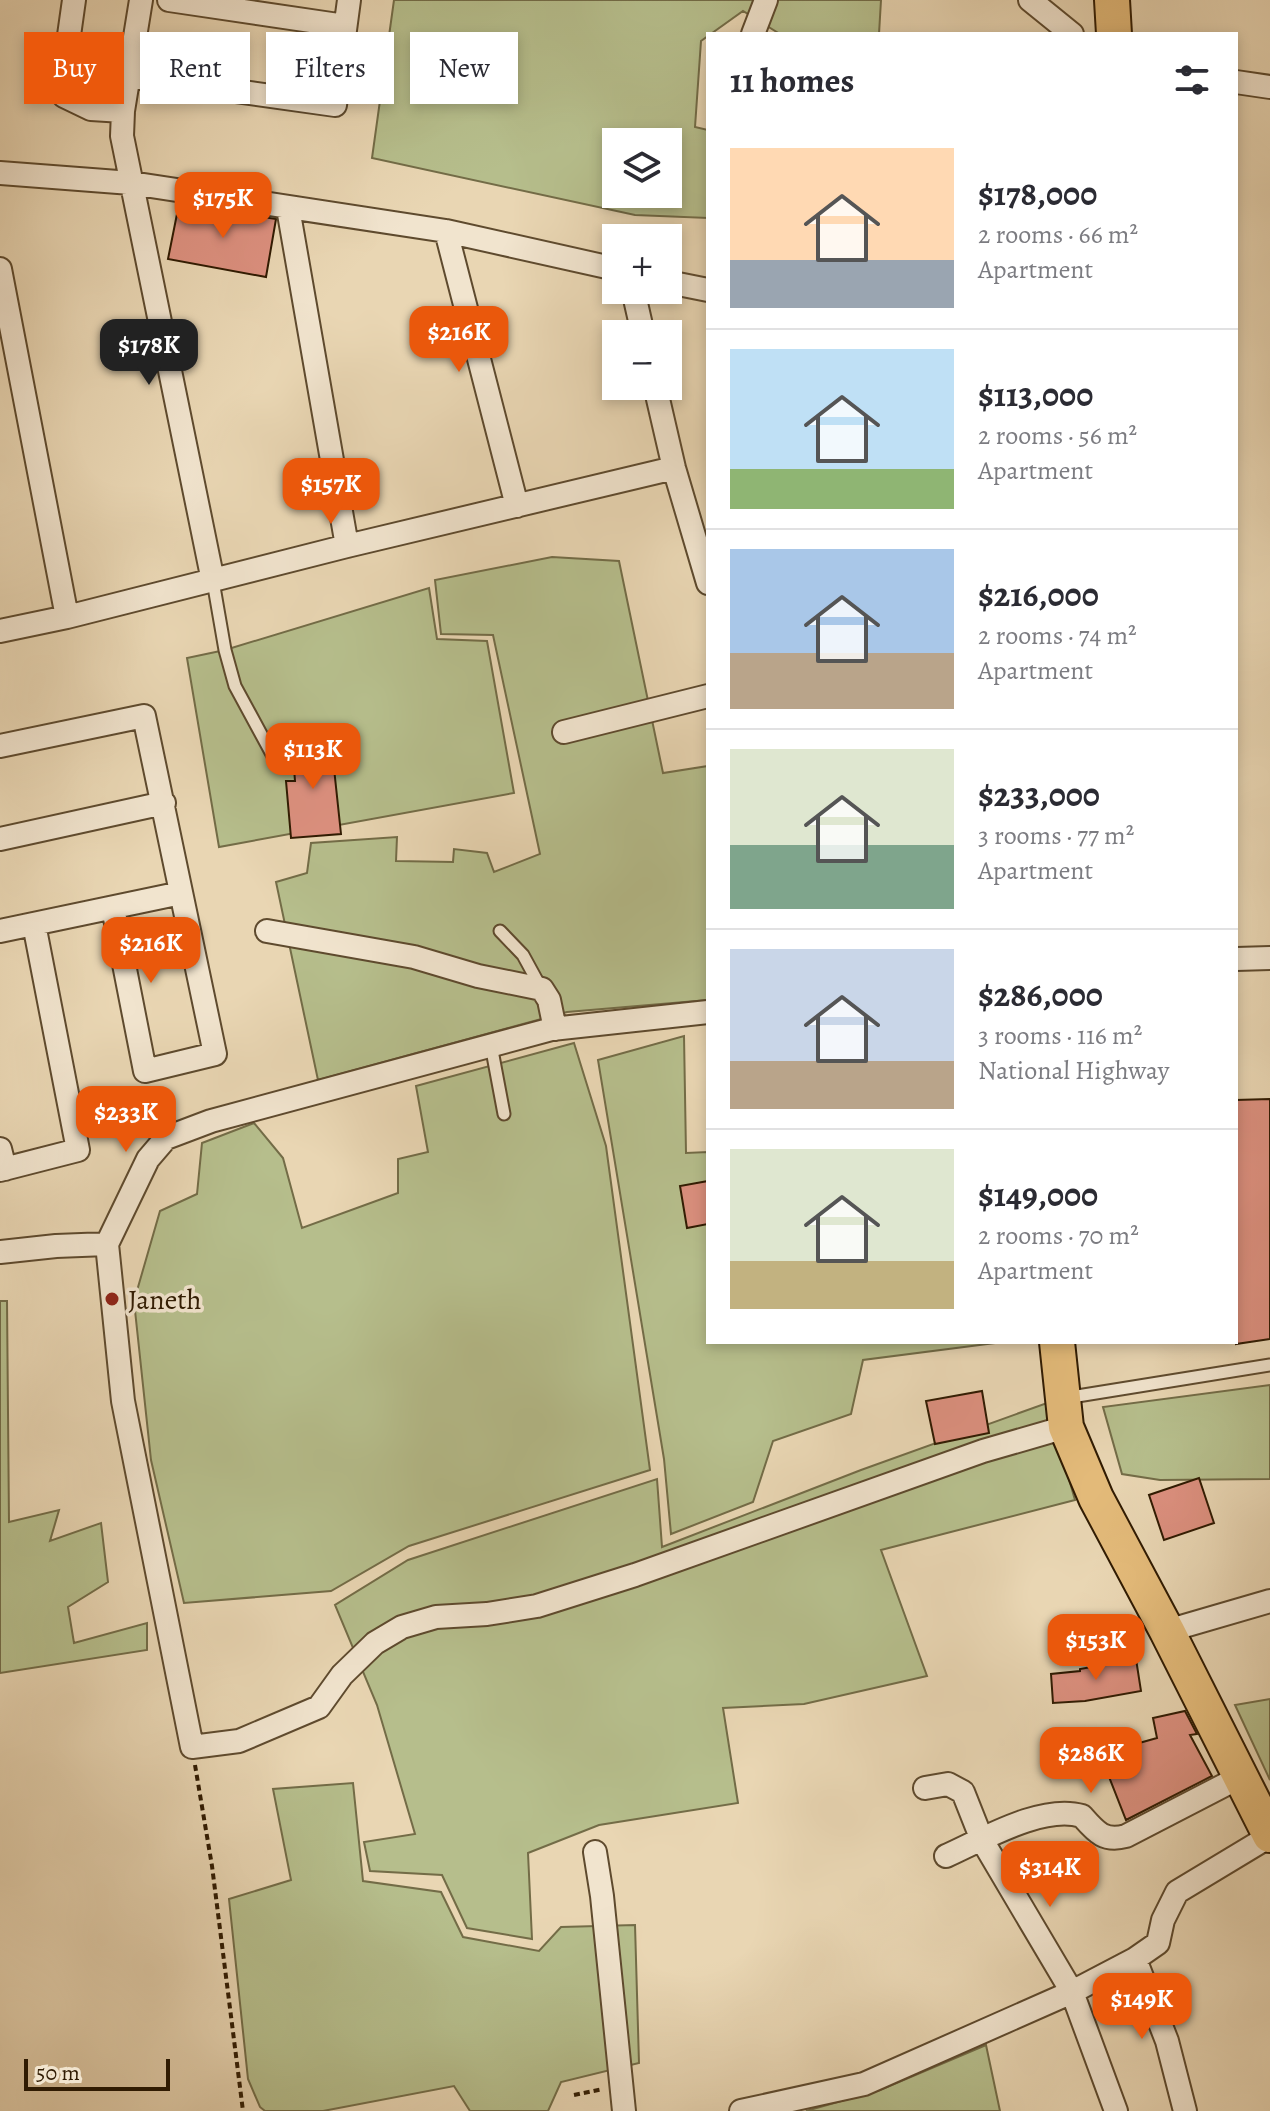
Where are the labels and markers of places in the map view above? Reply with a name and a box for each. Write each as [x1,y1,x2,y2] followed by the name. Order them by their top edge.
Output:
[167,172,279,240] pin: $175K
[403,306,515,374] pin: $216K
[93,319,205,387] pin: $178K
[275,458,387,526] pin: $157K
[257,723,369,791] pin: $113K
[95,917,207,985] pin: $216K
[70,1086,182,1154] pin: $233K
[128,1281,201,1319] place label: Janeth
[103,1290,121,1308] marker: Janeth
[1040,1614,1152,1682] pin: $153K
[1035,1727,1147,1795] pin: $286K
[994,1841,1106,1909] pin: $314K
[1086,1973,1198,2041] pin: $149K

